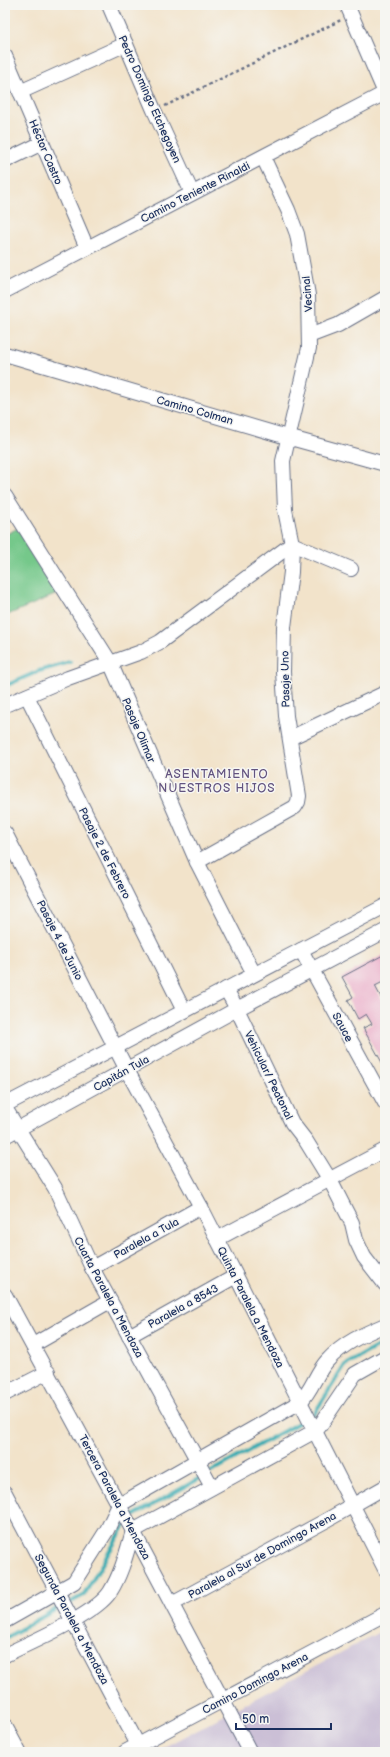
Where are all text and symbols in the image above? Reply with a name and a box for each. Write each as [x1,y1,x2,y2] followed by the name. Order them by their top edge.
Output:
[116,33,184,165] street label: Pedro Domingo Etchegoyen
[26,118,65,187] street label: Héctor Castro
[138,159,252,226] street label: Camino Teniente Rinaldi
[299,276,316,312] street label: Vecinal
[155,393,235,428] street label: Camino Colman
[279,650,292,708] street label: Pasaje Uno
[119,696,158,766] street label: Pasaje Olimar
[158,767,276,796] district label: ASENTAMIENTO NUESTROS HIJOS
[76,805,133,901] street label: Pasaje 2 de Febrero
[34,898,85,983] street label: Pasaje 4 de Junio
[329,1010,356,1045] street label: Sauce
[241,1029,296,1122] street label: Vehicular/ Peatonal
[91,1053,151,1094] street label: Capitán Tula
[111,1215,181,1262] street label: Paralela a Tula
[71,1235,146,1360] street label: Cuarta Paralela a Mendoza
[214,1245,287,1370] street label: Quinta Paralela a Mendoza
[146,1282,221,1331] street label: Paralela a 8543
[76,1433,153,1562] street label: Tercera Paralela a Mendoza
[186,1509,338,1602] street label: Paralela al Sur de Domingo Arena
[32,1552,112,1687] street label: Segunda Paralela a Mendoza
[200,1650,310,1717] street label: Camino Domingo Arena
[236,1705,331,1731] scale bar
[242,1712,269,1727] text: 50 m

